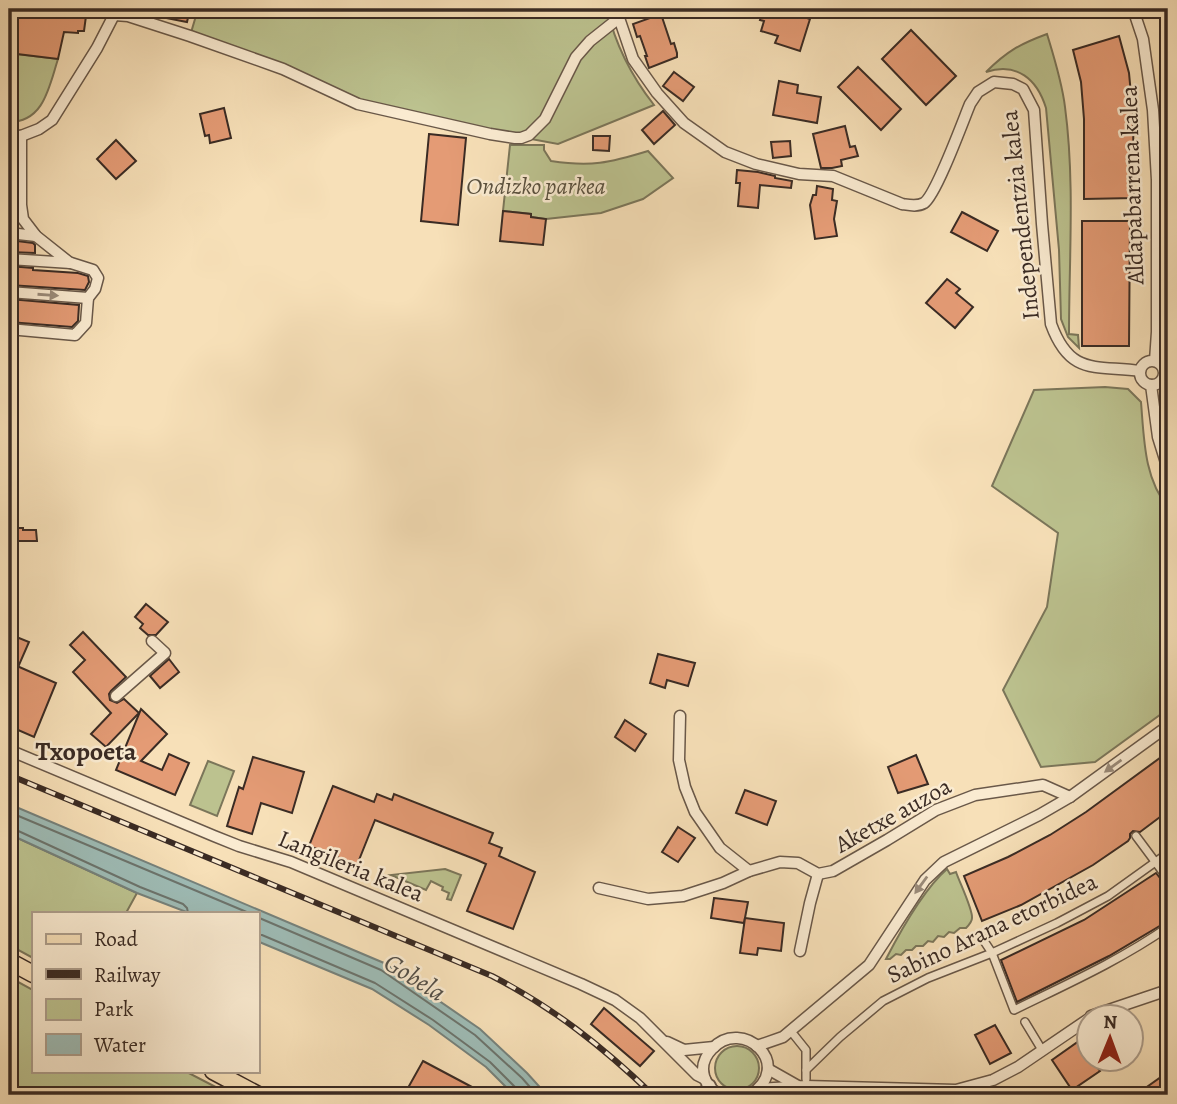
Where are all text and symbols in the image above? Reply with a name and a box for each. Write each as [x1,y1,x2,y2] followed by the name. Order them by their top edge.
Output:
[1113,84,1151,286] street label: Aldapabarrena kalea
[993,108,1047,321] street label: Independentzia kalea
[466,170,606,202] park label: Ondizko parkea
[38,290,60,301] one-way arrow
[35,734,137,769] district label: Txopoeta
[1104,759,1122,773] one-way arrow
[828,769,958,861] street label: Aketxe auzoa
[274,822,429,910] street label: Langileria kalea
[882,865,1103,991] street label: Sabino Arana etorbidea
[914,876,928,894] one-way arrow
[32,912,259,1072] legend
[94,925,138,953] text: Road
[377,945,452,1010] water label: Gobela
[94,961,161,989] text: Railway
[94,995,134,1023] text: Park
[1076,1002,1146,1072] north arrow
[1103,1009,1118,1035] text: N
[93,1031,146,1059] text: Water

